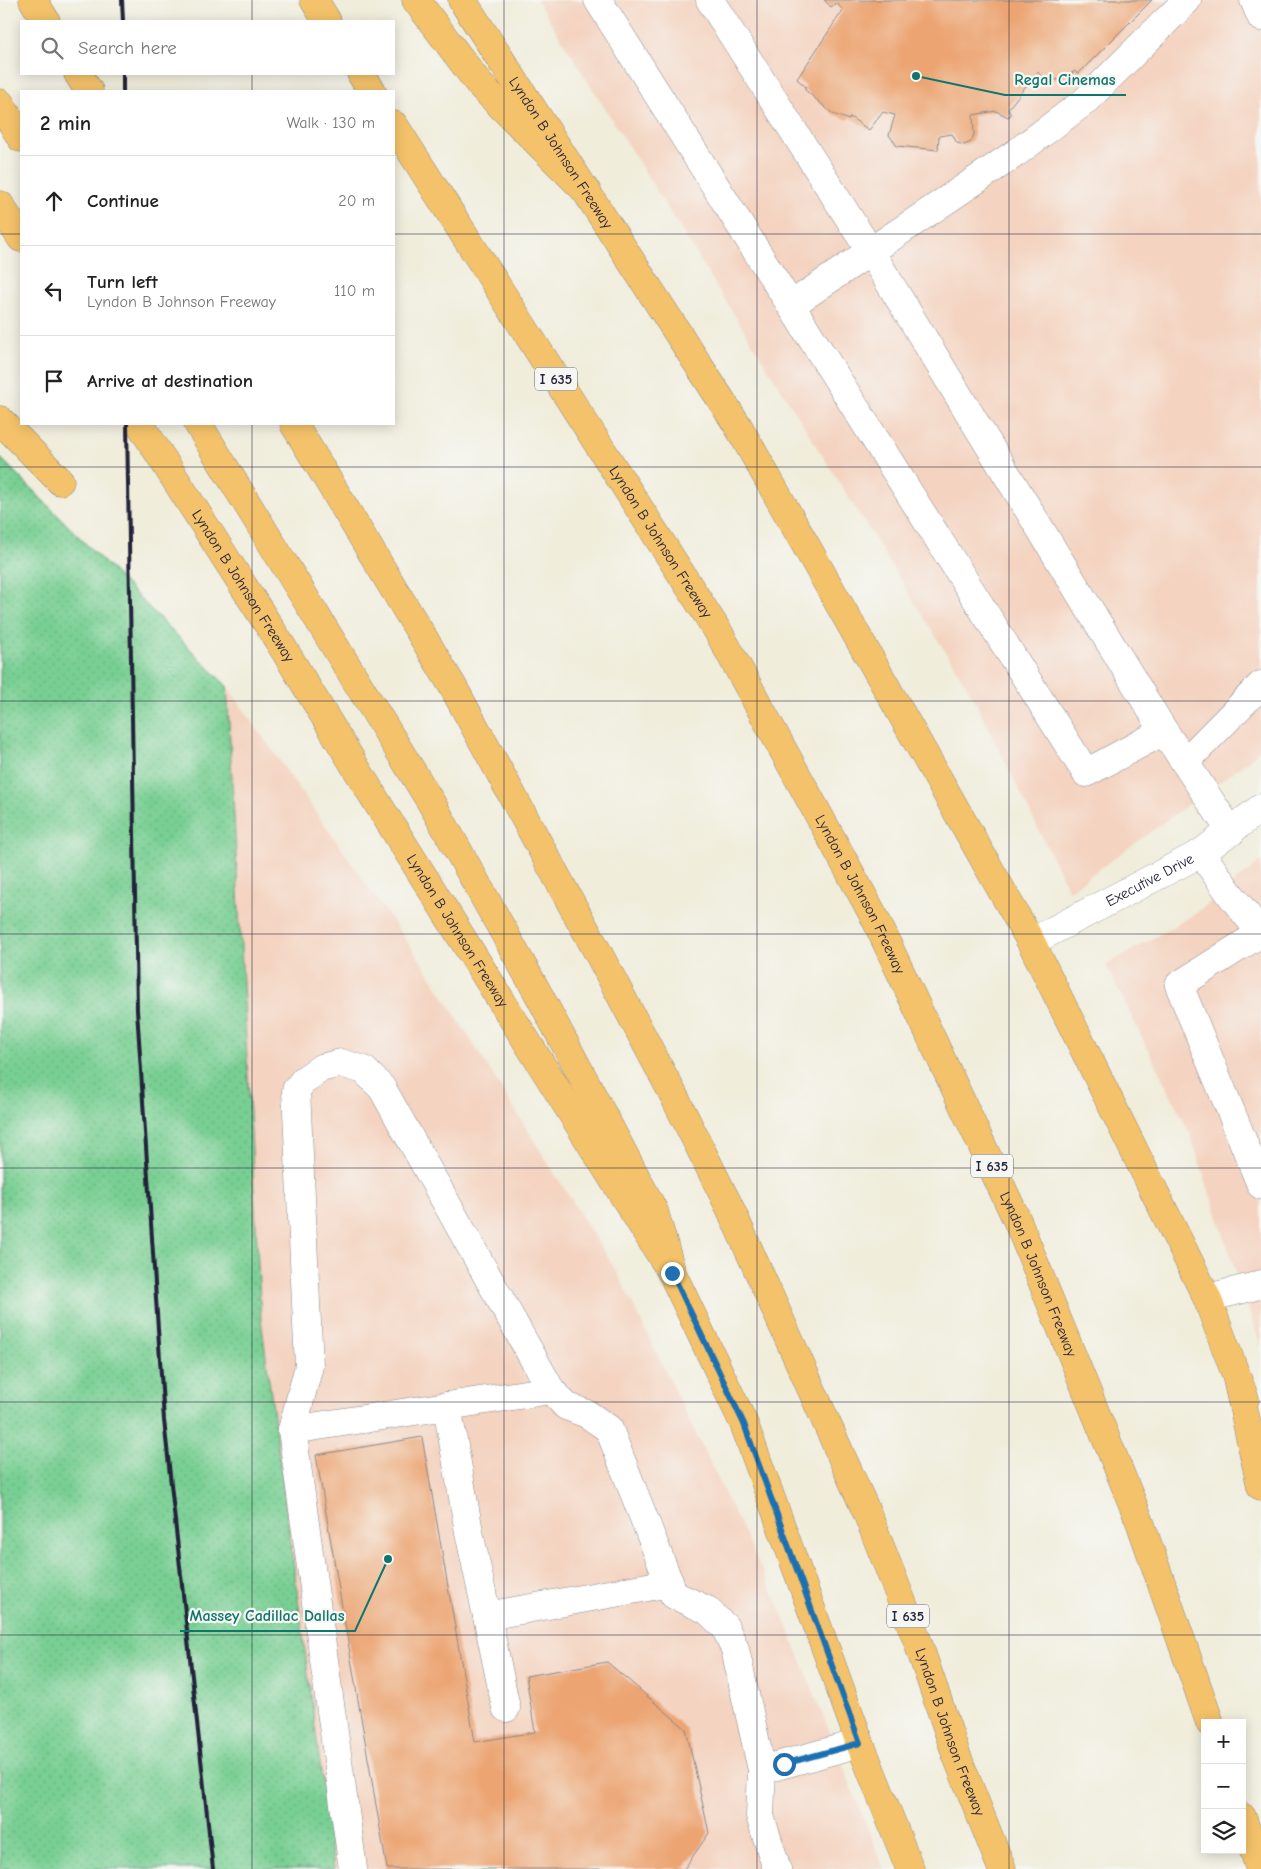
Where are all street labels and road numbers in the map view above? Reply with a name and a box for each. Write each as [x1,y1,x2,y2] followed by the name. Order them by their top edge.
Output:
[505,73,617,232] street label: Lyndon B Johnson Freeway
[535,368,577,390] road number: I 635
[605,462,716,622] street label: Lyndon B Johnson Freeway
[188,506,299,666] street label: Lyndon B Johnson Freeway
[811,811,909,977] street label: Lyndon B Johnson Freeway
[1103,849,1197,910] street label: Executive Drive
[403,851,512,1011] street label: Lyndon B Johnson Freeway
[971,1154,1013,1178] road number: I 635
[996,1189,1081,1360] street label: Lyndon B Johnson Freeway
[887,1604,929,1628] road number: I 635
[911,1646,989,1819] street label: Lyndon B Johnson Freeway

